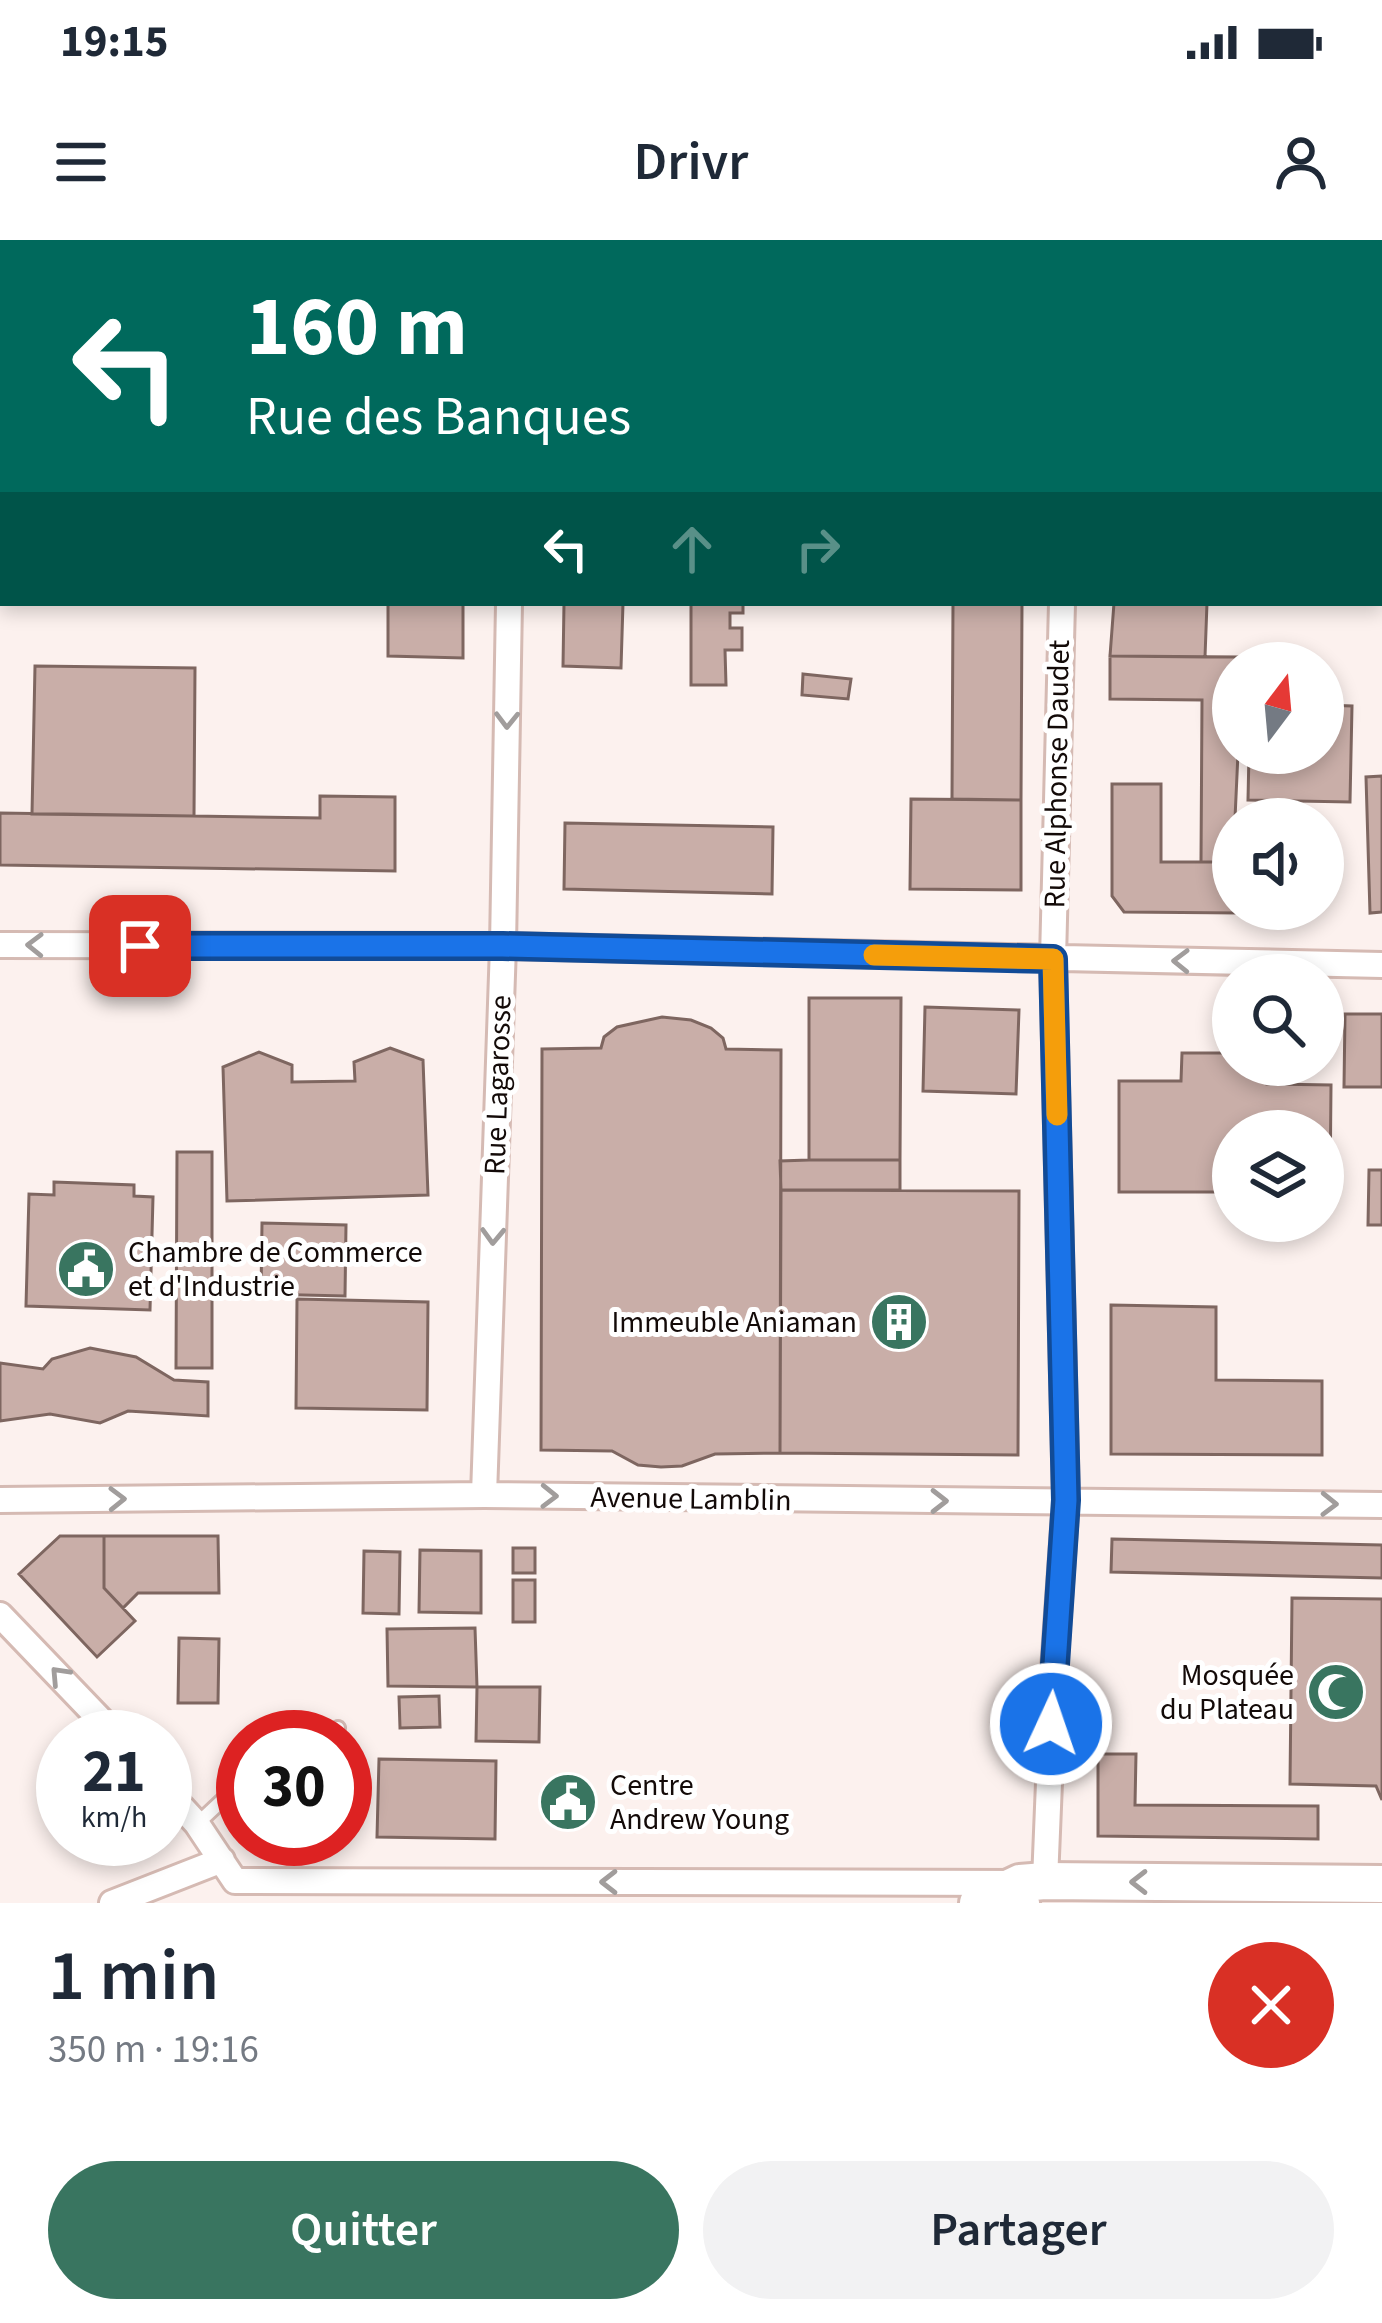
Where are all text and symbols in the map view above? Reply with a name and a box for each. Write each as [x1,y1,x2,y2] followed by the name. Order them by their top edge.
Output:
[60,10,169,74] text: 19:15
[634,124,748,201] text: Drivr
[48,129,114,195] icon: menu
[1268,129,1334,195] icon: person
[246,268,468,388] text: 160 m
[48,288,204,444] icon: left
[246,379,631,456] text: Rue des Banques
[533,516,599,582] icon: left
[659,516,725,582] icon: ahead
[785,516,851,582] icon: right
[1033,639,1081,909] street label: Rue Alphonse Daudet
[1212,642,1344,774] north arrow
[1212,642,1344,1242] map controls
[494,711,520,730] one-way arrow
[1212,798,1344,930] button: sound
[89,895,191,997] pin
[107,913,173,979] icon: arrive
[25,932,43,958] one-way arrow
[1171,949,1190,975] one-way arrow
[1212,954,1344,1086] button: search
[473,994,523,1176] street label: Rue Lagarosse
[1212,1110,1344,1242] button: layers
[480,1227,506,1246] one-way arrow
[128,1231,423,1308] place label: Chambre de Commerce et d'Industrie
[55,1238,117,1300] public building icon: Chambre de Commerce et d'Industrie
[868,1291,930,1353] building icon: Immeuble Aniaman
[611,1301,857,1344] place label: Immeuble Aniaman
[590,1476,792,1522] street label: Avenue Lamblin
[540,1483,559,1509] one-way arrow
[109,1486,127,1512] one-way arrow
[931,1488,949,1514] one-way arrow
[1321,1491,1339,1517] one-way arrow
[1160,1654,1294,1731] place label: Mosquée du Plateau
[988,1661,1114,1787] position arrow
[1305,1661,1367,1723] mosque icon: Mosquée du Plateau
[52,1668,73,1689] one-way arrow
[216,1710,372,1866] speed limit sign: 30
[82,1730,146,1815] text: 21
[610,1764,789,1841] place label: Centre Andrew Young
[537,1771,599,1833] public building icon: Centre Andrew Young
[81,1796,147,1839] text: km/h
[599,1869,617,1895] one-way arrow
[1129,1869,1148,1895] one-way arrow
[48,1925,219,2028] text: 1 min
[1208,1942,1334,2068] button: close
[48,2022,259,2078] text: 350 m · 19:16
[48,2161,679,2299] button: Quitter
[703,2161,1334,2299] button: Partager

